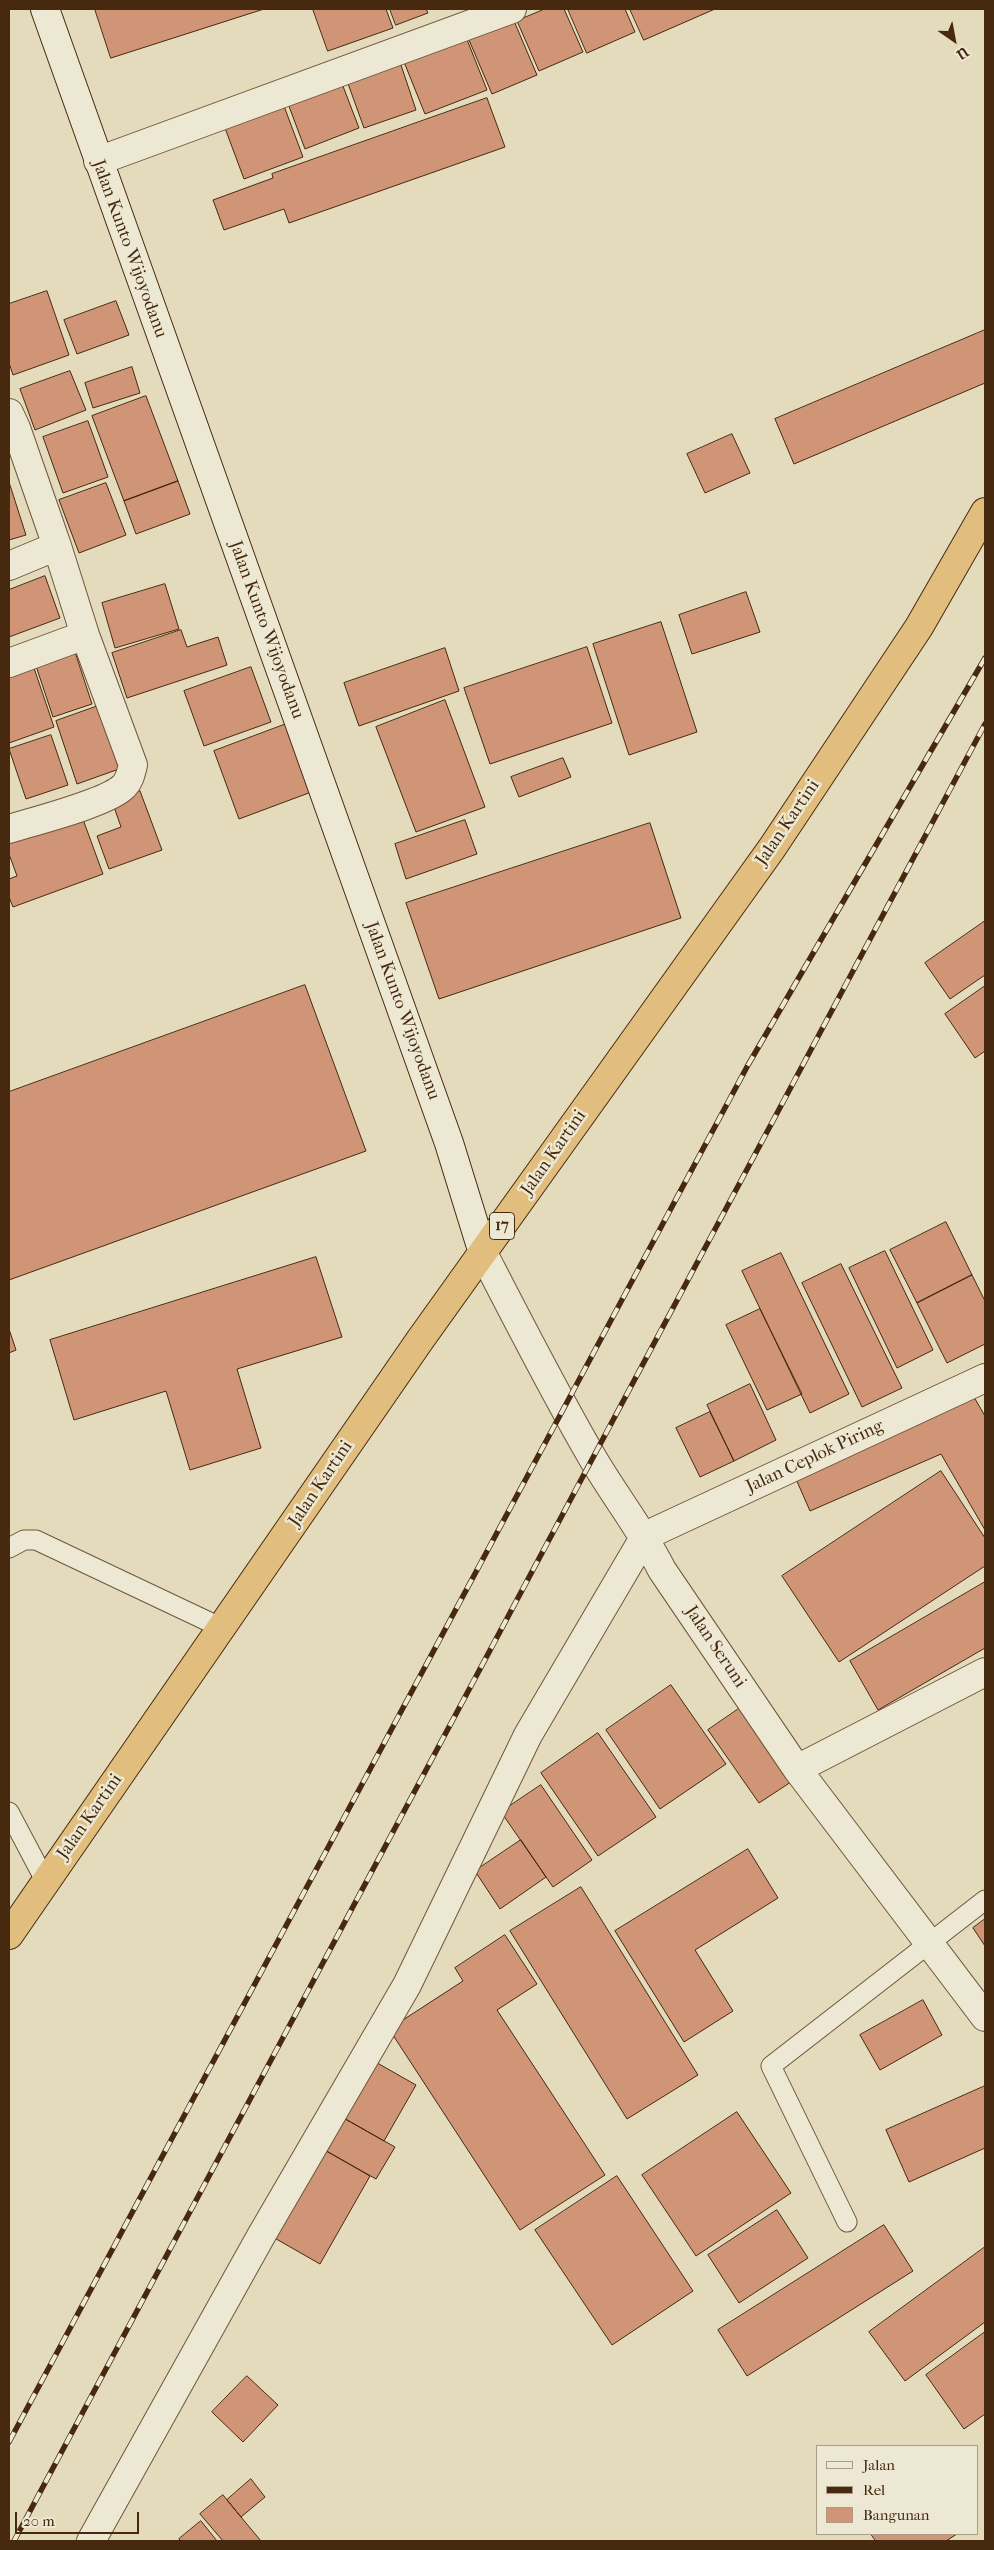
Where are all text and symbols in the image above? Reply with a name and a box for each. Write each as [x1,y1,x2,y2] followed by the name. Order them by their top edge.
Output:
[929,15,979,65] north arrow
[953,43,972,63] text: U
[87,157,171,341] street label: Jalan Kunto Wijoyodanu
[224,538,308,722] street label: Jalan Kunto Wijoyodanu
[751,776,825,870] street label: Jalan Kartini
[360,919,444,1103] street label: Jalan Kunto Wijoyodanu
[517,1106,591,1200] street label: Jalan Kartini
[490,1212,514,1240] road number: 17
[743,1416,887,1498] street label: Jalan Ceplok Piring
[284,1437,358,1531] street label: Jalan Kartini
[680,1602,750,1692] street label: Jalan Seruni
[53,1770,127,1864] street label: Jalan Kartini
[816,2445,979,2535] legend
[863,2456,895,2474] text: Jalan
[863,2481,885,2499] text: Rel
[18,2502,141,2534] scale bar
[863,2506,930,2524] text: Bangunan
[23,2512,55,2530] text: 20 m

